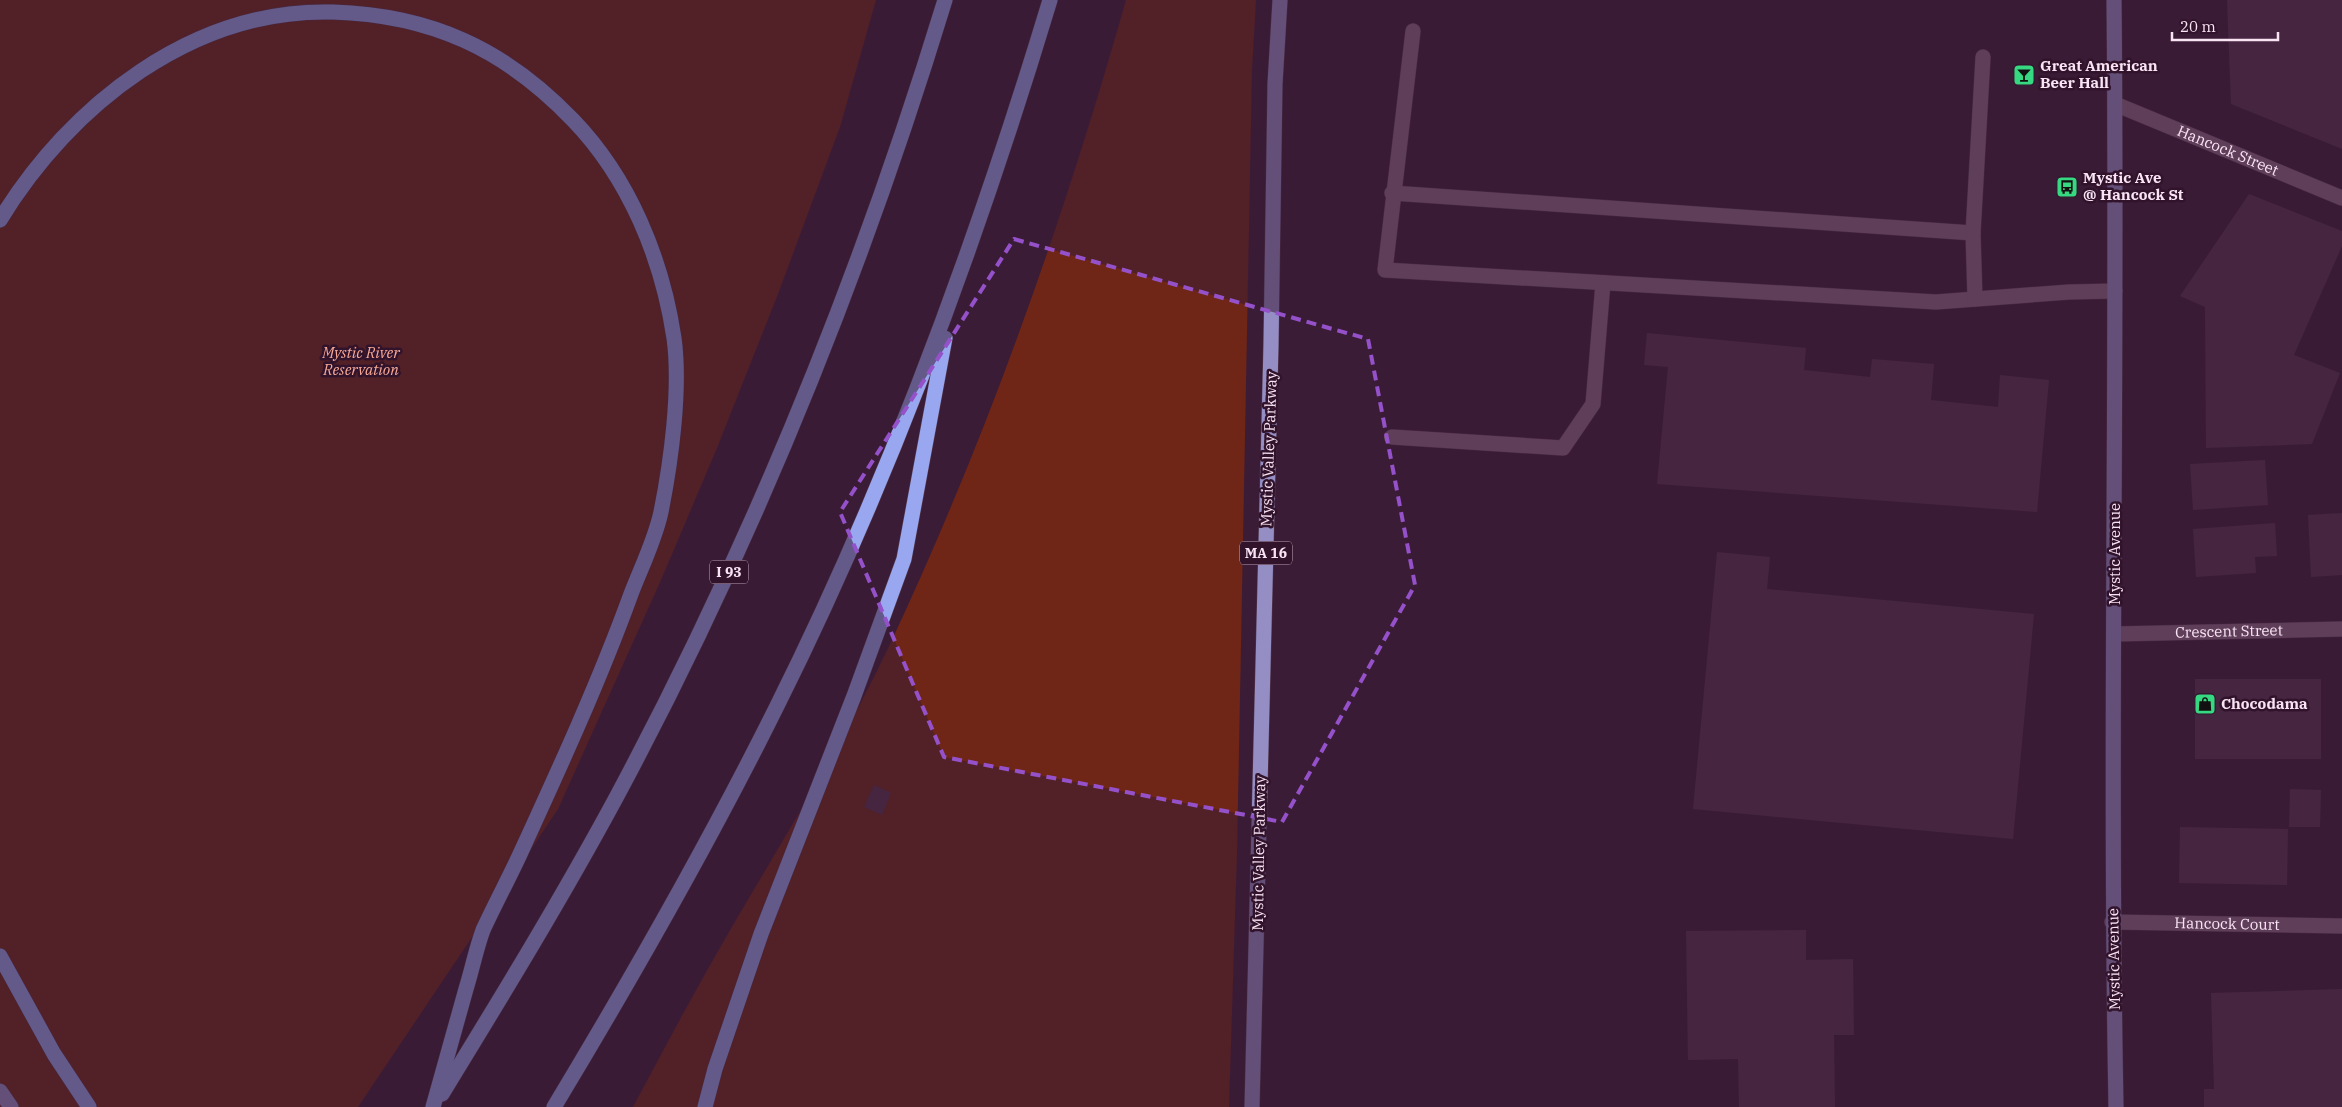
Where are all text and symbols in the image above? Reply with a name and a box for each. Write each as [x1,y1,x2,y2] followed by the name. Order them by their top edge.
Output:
[2172,10,2278,42] scale bar
[2180,17,2216,36] text: 20 m
[2040,56,2158,92] place label: Great American Beer Hall
[2012,63,2036,87] bar icon: Great American Beer Hall
[2174,121,2281,180] street label: Hancock Street
[2083,168,2184,204] place label: Mystic Ave @ Hancock St
[2055,175,2079,199] bus stop icon: Mystic Ave @ Hancock St
[321,343,400,379] park label: Mystic River Reservation
[1256,371,1281,527] street label: Mystic Valley Parkway
[2105,503,2124,605] street label: Mystic Avenue
[1240,542,1292,564] road number: MA 16
[710,560,748,584] road number: I 93
[2175,620,2283,642] street label: Crescent Street
[2193,692,2217,716] shop icon: Chocodama
[2221,694,2308,713] place label: Chocodama
[1248,775,1269,931] street label: Mystic Valley Parkway
[2103,908,2124,1010] street label: Mystic Avenue
[2174,913,2280,934] street label: Hancock Court

